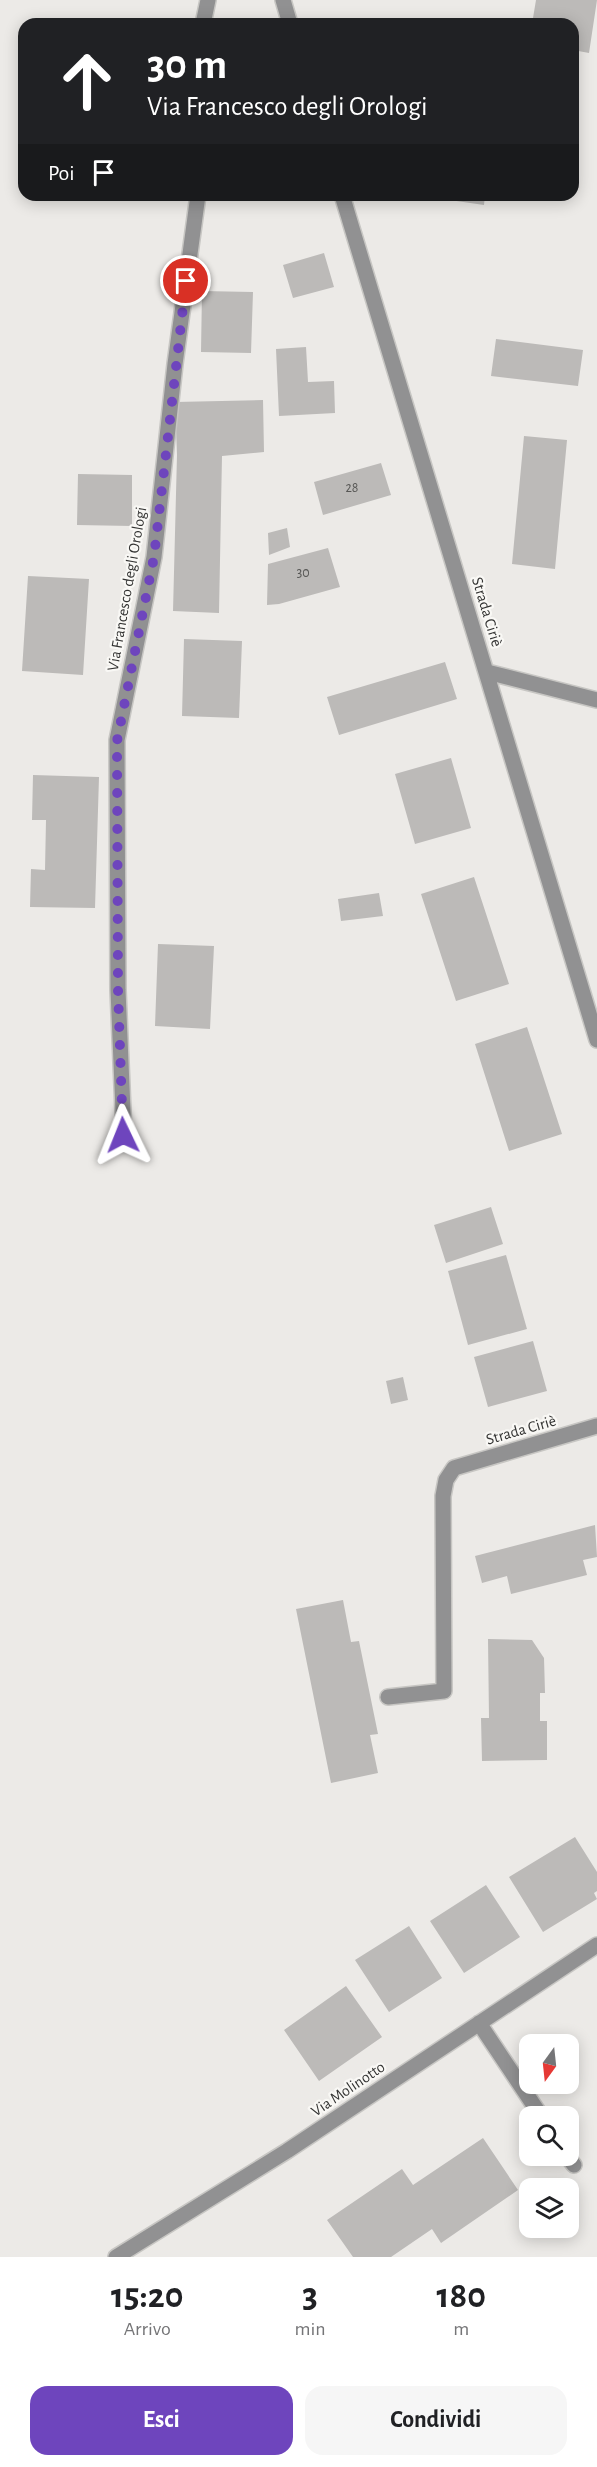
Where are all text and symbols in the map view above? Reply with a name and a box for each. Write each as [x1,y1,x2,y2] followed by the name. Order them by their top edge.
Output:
[48,42,126,120] icon: ahead
[147,44,227,86] text: 30 m
[147,93,428,120] text: Via Francesco degli Orologi
[87,156,120,189] icon: arrive
[48,162,75,184] text: Poi
[160,255,211,306] pin
[169,264,202,297] icon: arrive
[345,481,359,495] house number: 28
[105,506,149,672] street label: Via Francesco degli Orologi
[296,566,310,580] house number: 30
[469,575,505,649] street label: Strada Ciriè
[91,1103,155,1167] position arrow
[484,1412,558,1448] street label: Strada Ciriè
[519,2034,579,2094] north arrow
[519,2034,579,2238] map controls
[308,2059,388,2119] street label: Via Molinotto
[519,2106,579,2166] button: search
[519,2178,579,2238] button: layers
[111,2278,183,2314] text: 15:20
[302,2278,318,2314] text: 3
[437,2278,486,2314] text: 180
[124,2319,171,2339] text: Arrivo
[294,2319,326,2339] text: min
[453,2319,469,2339] text: m
[30,2386,293,2455] button: Esci
[305,2386,567,2455] button: Condividi

